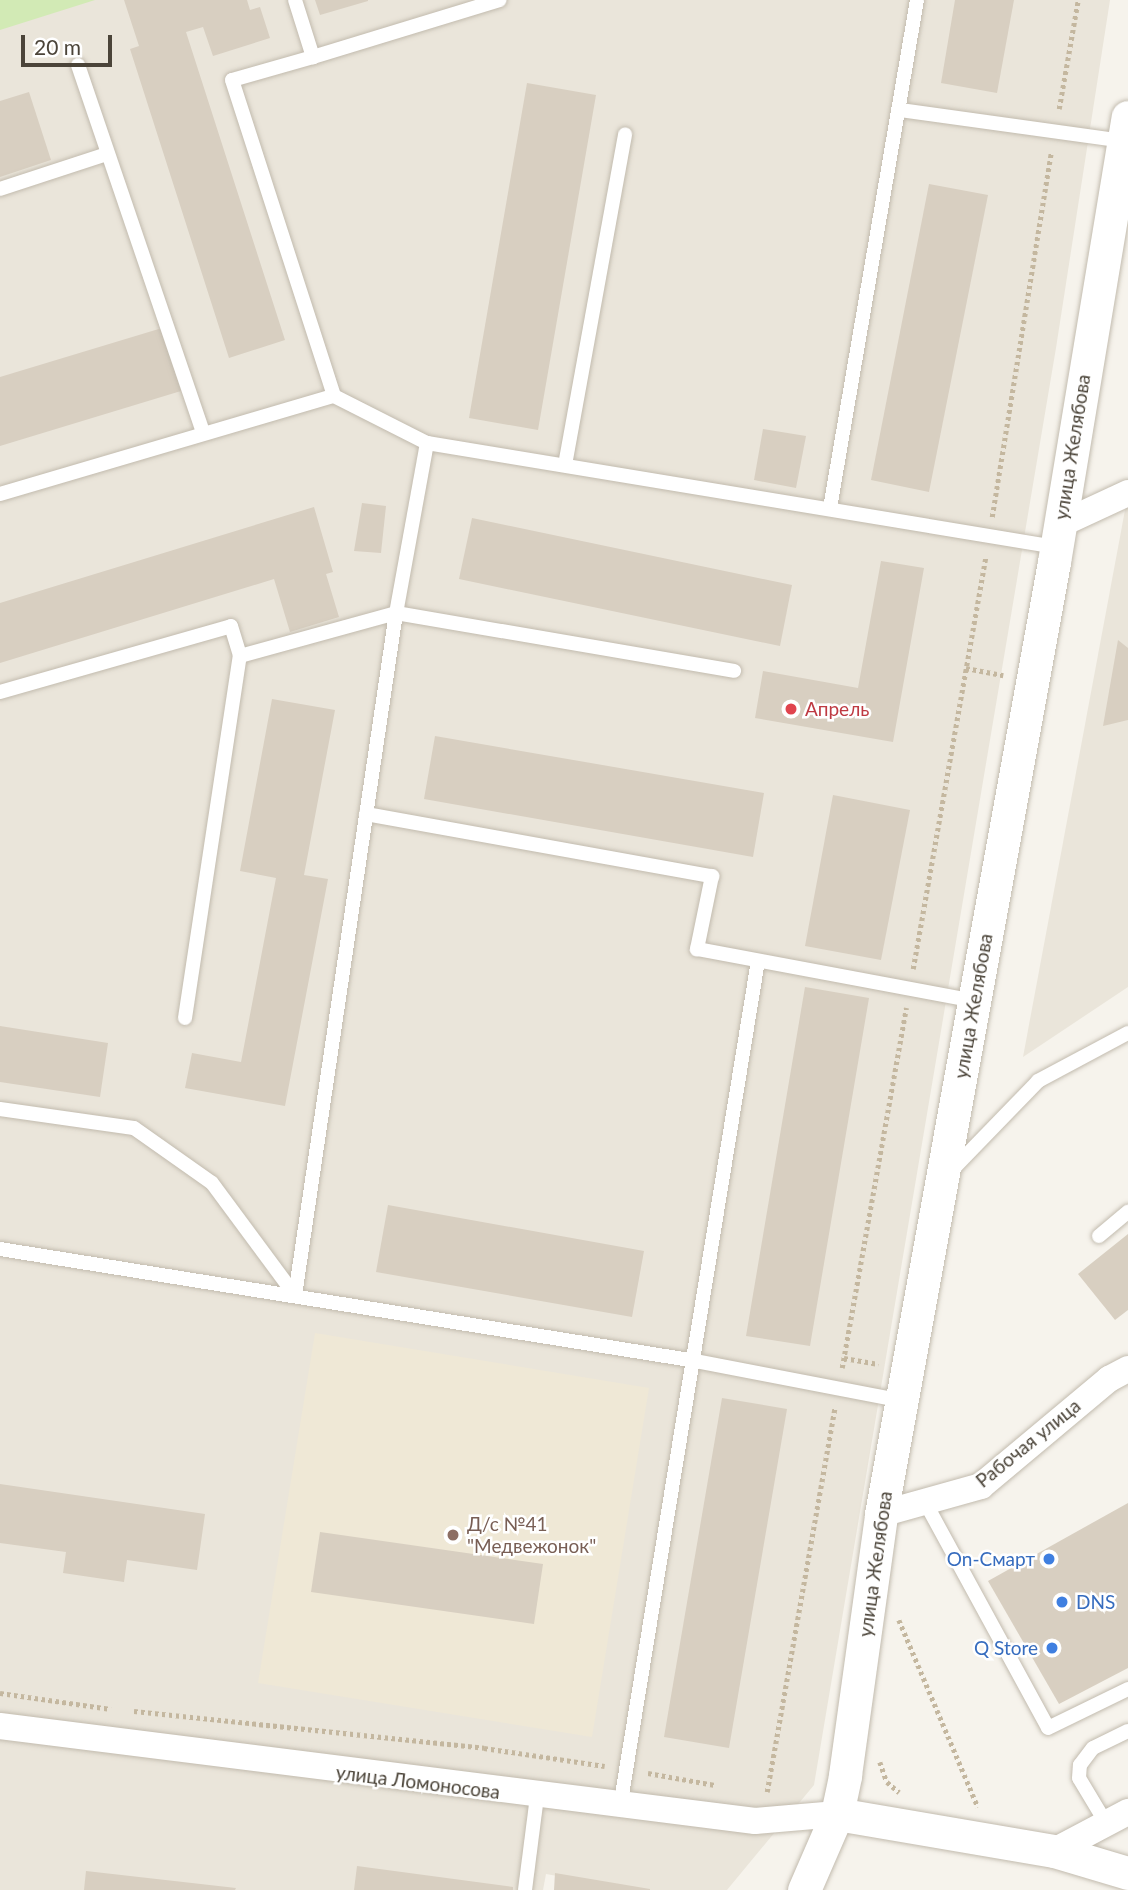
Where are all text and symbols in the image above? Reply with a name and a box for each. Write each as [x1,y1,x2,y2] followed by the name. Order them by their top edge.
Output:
[24,21,116,65] scale bar
[34,34,81,59] text: 20 m
[1049,373,1095,521] street label: улица Желябова
[805,698,869,720] place label: Апрель
[783,701,799,717] marker: Апрель
[949,932,997,1080] street label: улица Желябова
[971,1394,1085,1492] street label: Рабочая улица
[853,1490,897,1638] street label: улица Желябова
[467,1513,596,1557] place label: Д/с №41 "Медвежонок"
[445,1527,461,1543] marker: Д/с №41 "Медвежонок"
[947,1548,1035,1570] place label: On-Смарт
[1041,1551,1057,1567] marker: On-Смарт
[1076,1591,1115,1613] place label: DNS
[1054,1594,1070,1610] marker: DNS
[974,1637,1038,1659] place label: Q Store
[1044,1640,1060,1656] marker: Q Store
[335,1761,501,1803] street label: улица Ломоносова

